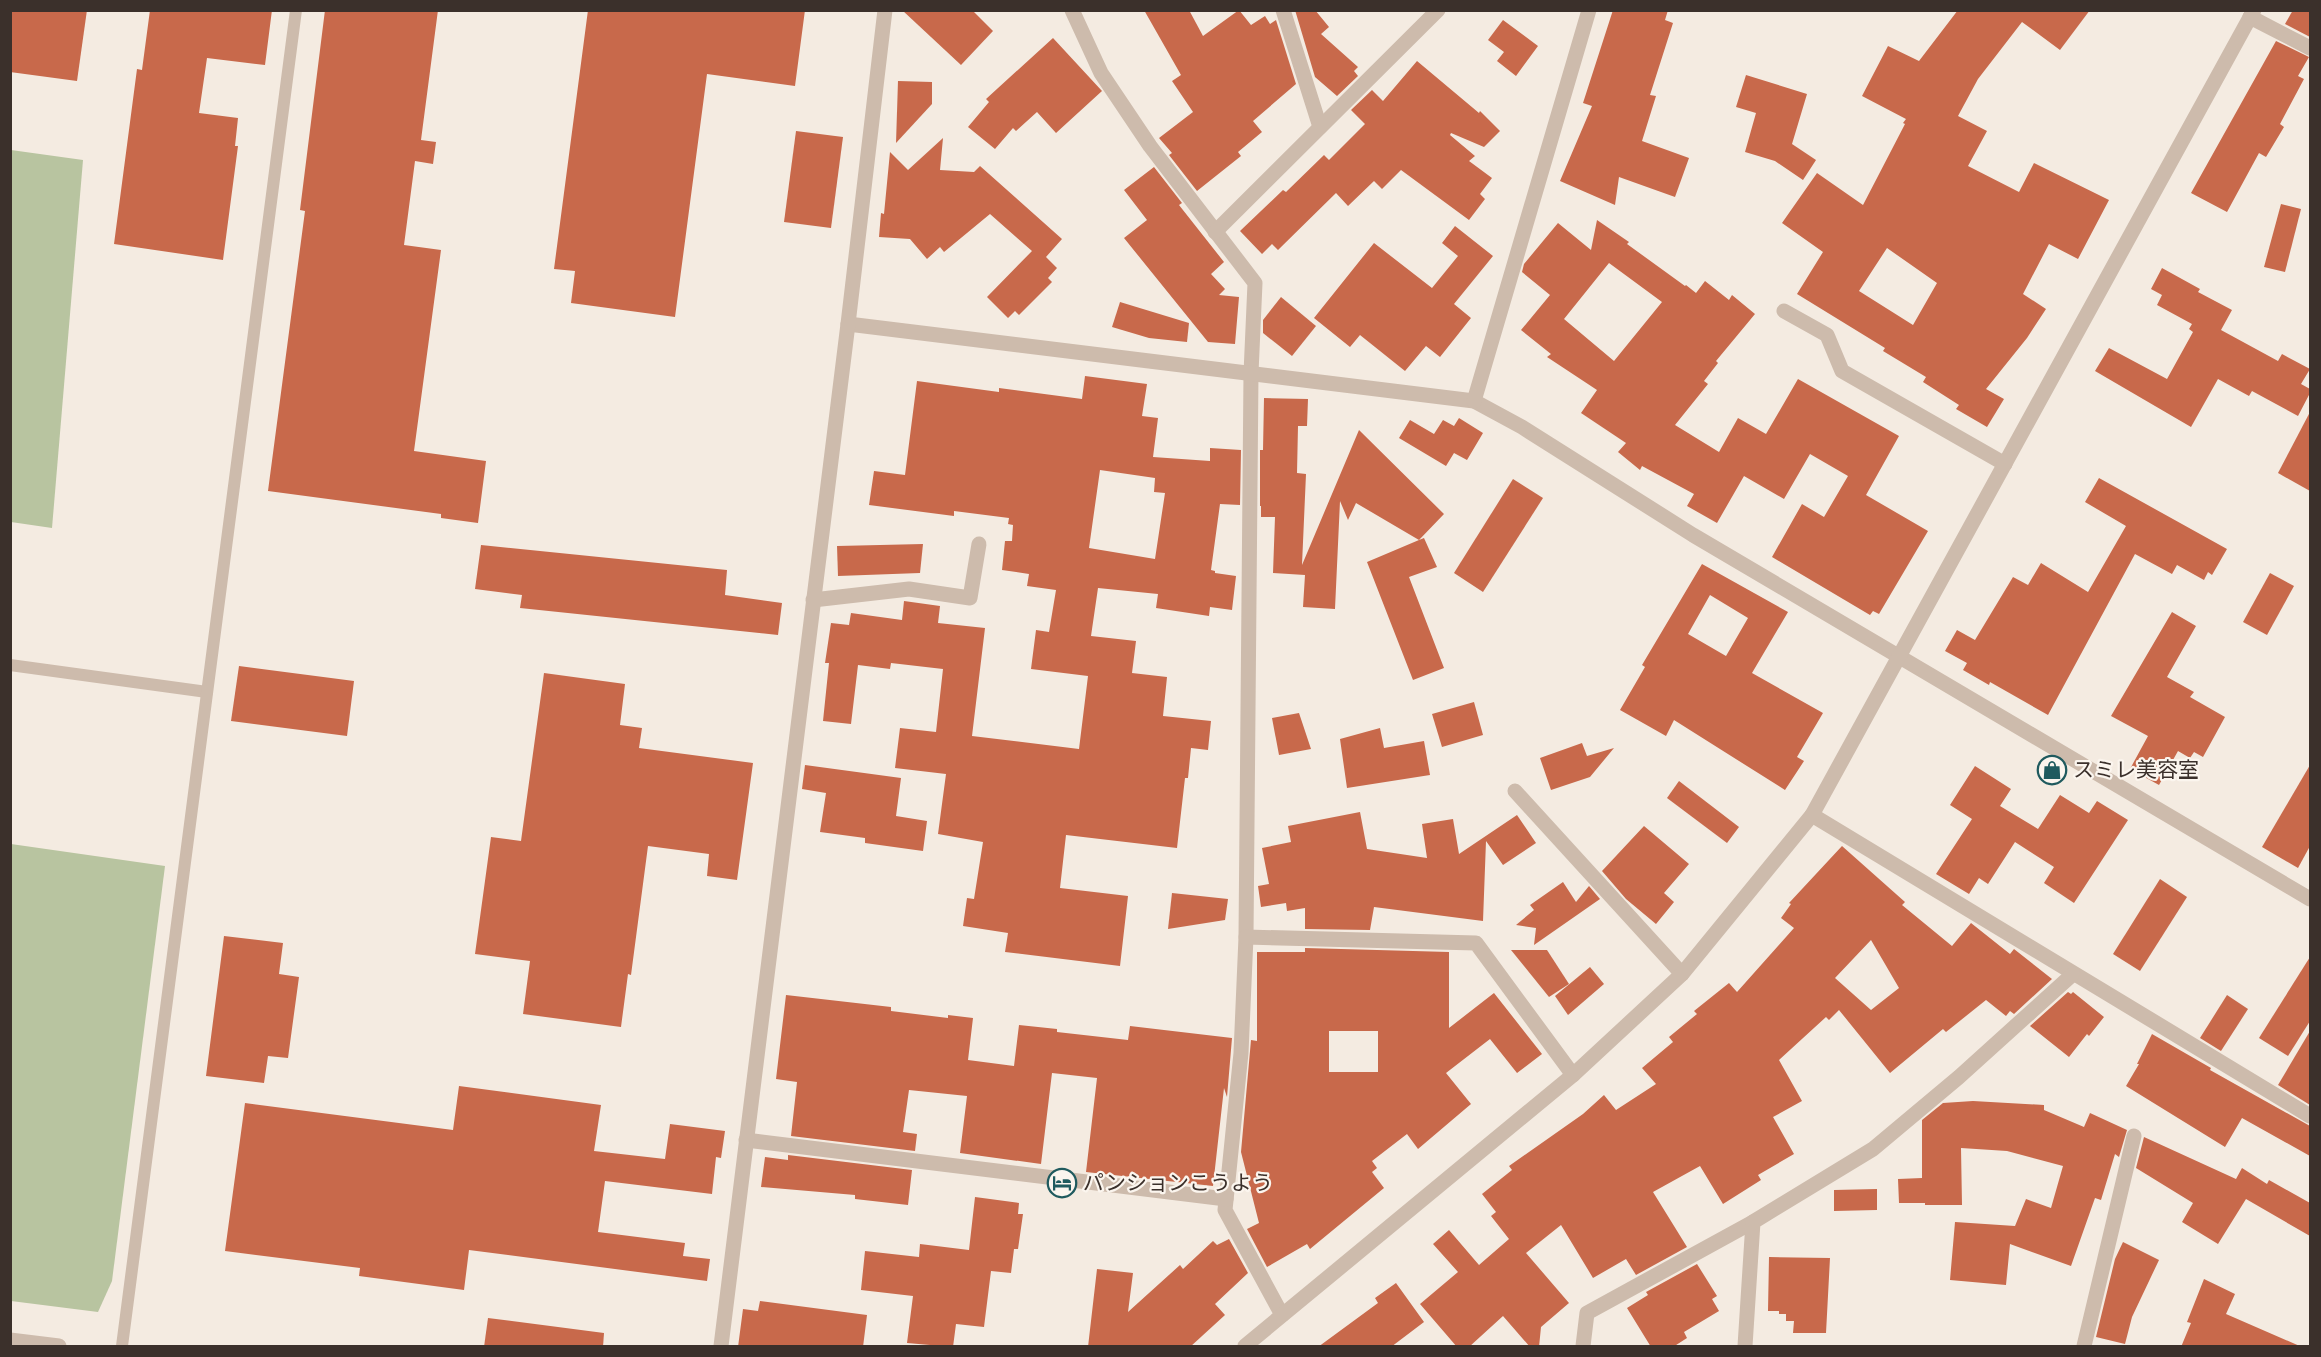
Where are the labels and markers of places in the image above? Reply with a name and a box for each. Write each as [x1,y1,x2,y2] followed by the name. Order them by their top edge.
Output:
[2036,754,2068,786] shop icon: スミレ美容室
[2073,756,2199,784] place label: スミレ美容室
[1046,1167,1078,1199] hotel icon: パンションこうよう
[1083,1169,1273,1197] place label: パンションこうよう

